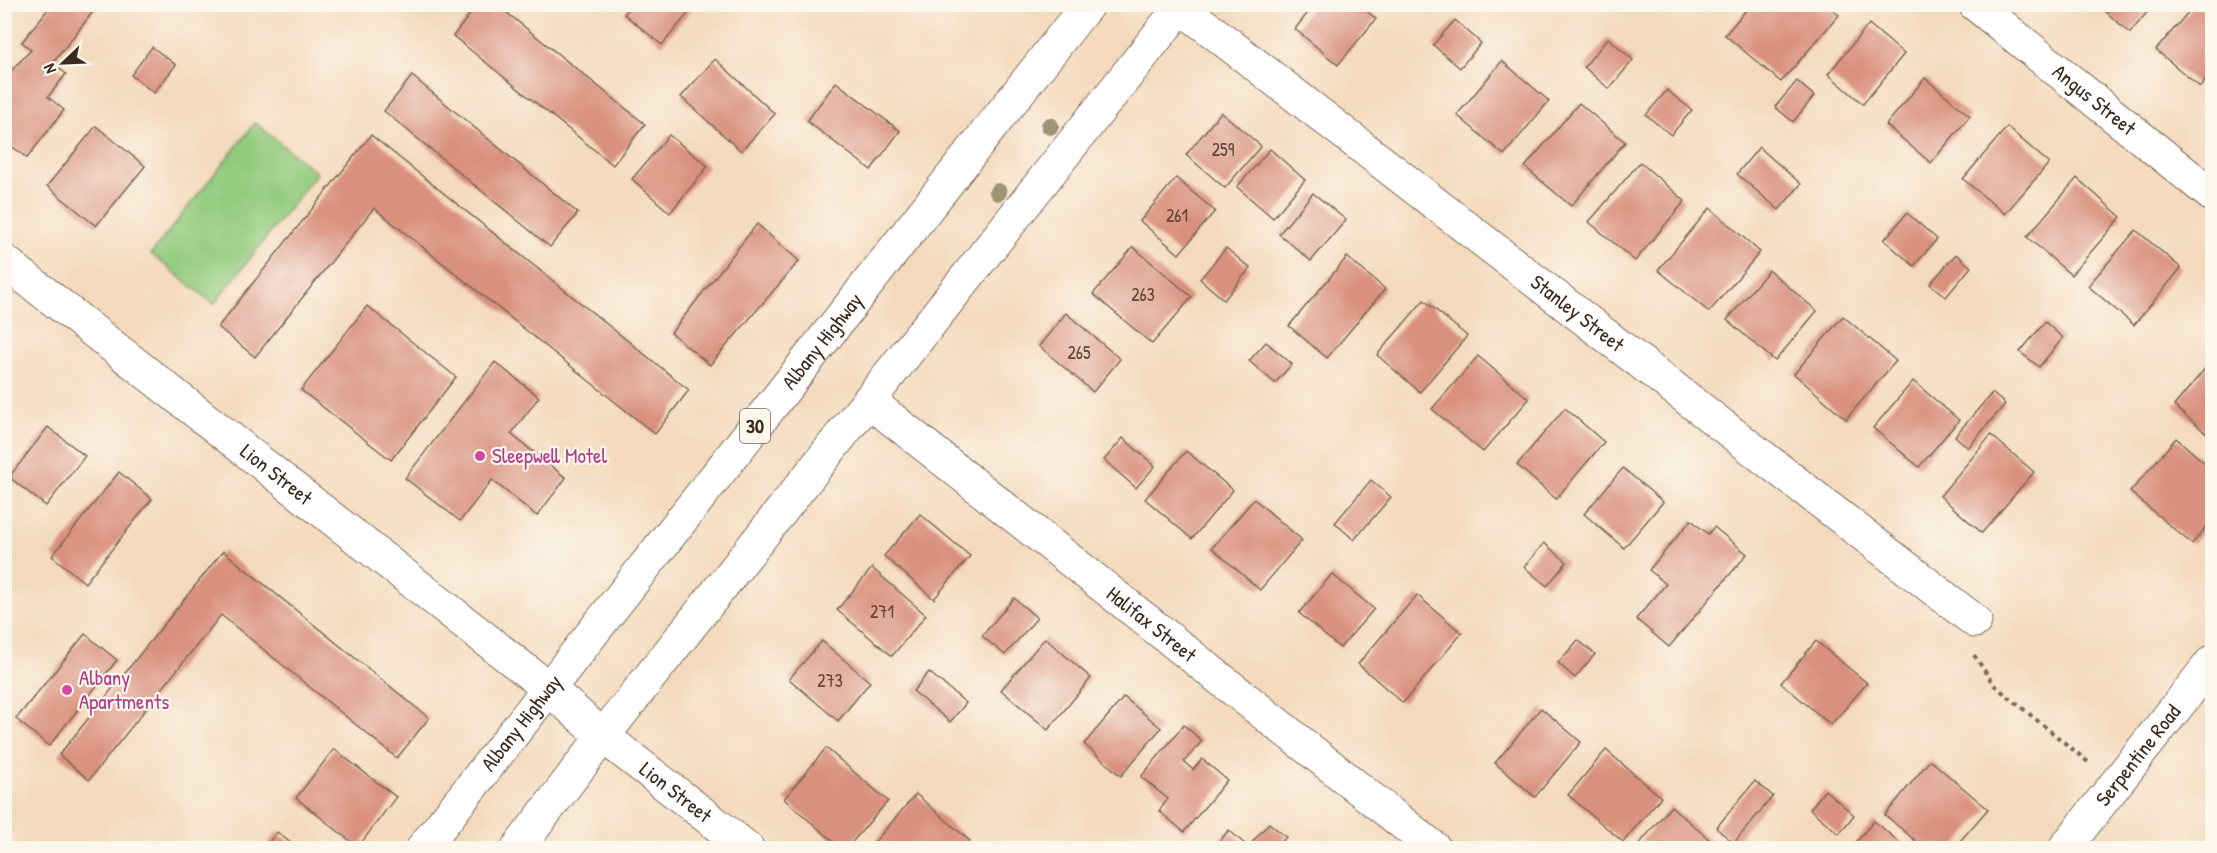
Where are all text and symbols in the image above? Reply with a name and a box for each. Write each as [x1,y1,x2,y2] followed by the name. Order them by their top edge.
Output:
[33,33,93,93] north arrow
[2047,57,2143,143] street label: Angus Street
[37,60,61,77] text: N
[1212,137,1235,162] house number: 259
[1166,203,1188,228] house number: 261
[1525,268,1631,359] street label: Stanley Street
[1131,282,1155,307] house number: 263
[775,287,869,395] street label: Albany Highway
[1067,340,1091,365] house number: 265
[740,409,770,443] road number: 30
[234,437,319,512] street label: Lion Street
[492,441,607,470] place label: Sleepwell Motel
[473,449,487,463] marker: Sleepwell Motel
[1101,579,1203,669] street label: Halifax Street
[870,599,894,624] house number: 271
[79,663,169,716] place label: Albany Apartments
[474,668,568,777] street label: Albany Highway
[817,668,843,693] house number: 273
[60,683,74,697] marker: Albany Apartments
[2089,698,2187,812] street label: Serpentine Road
[634,755,719,830] street label: Lion Street

